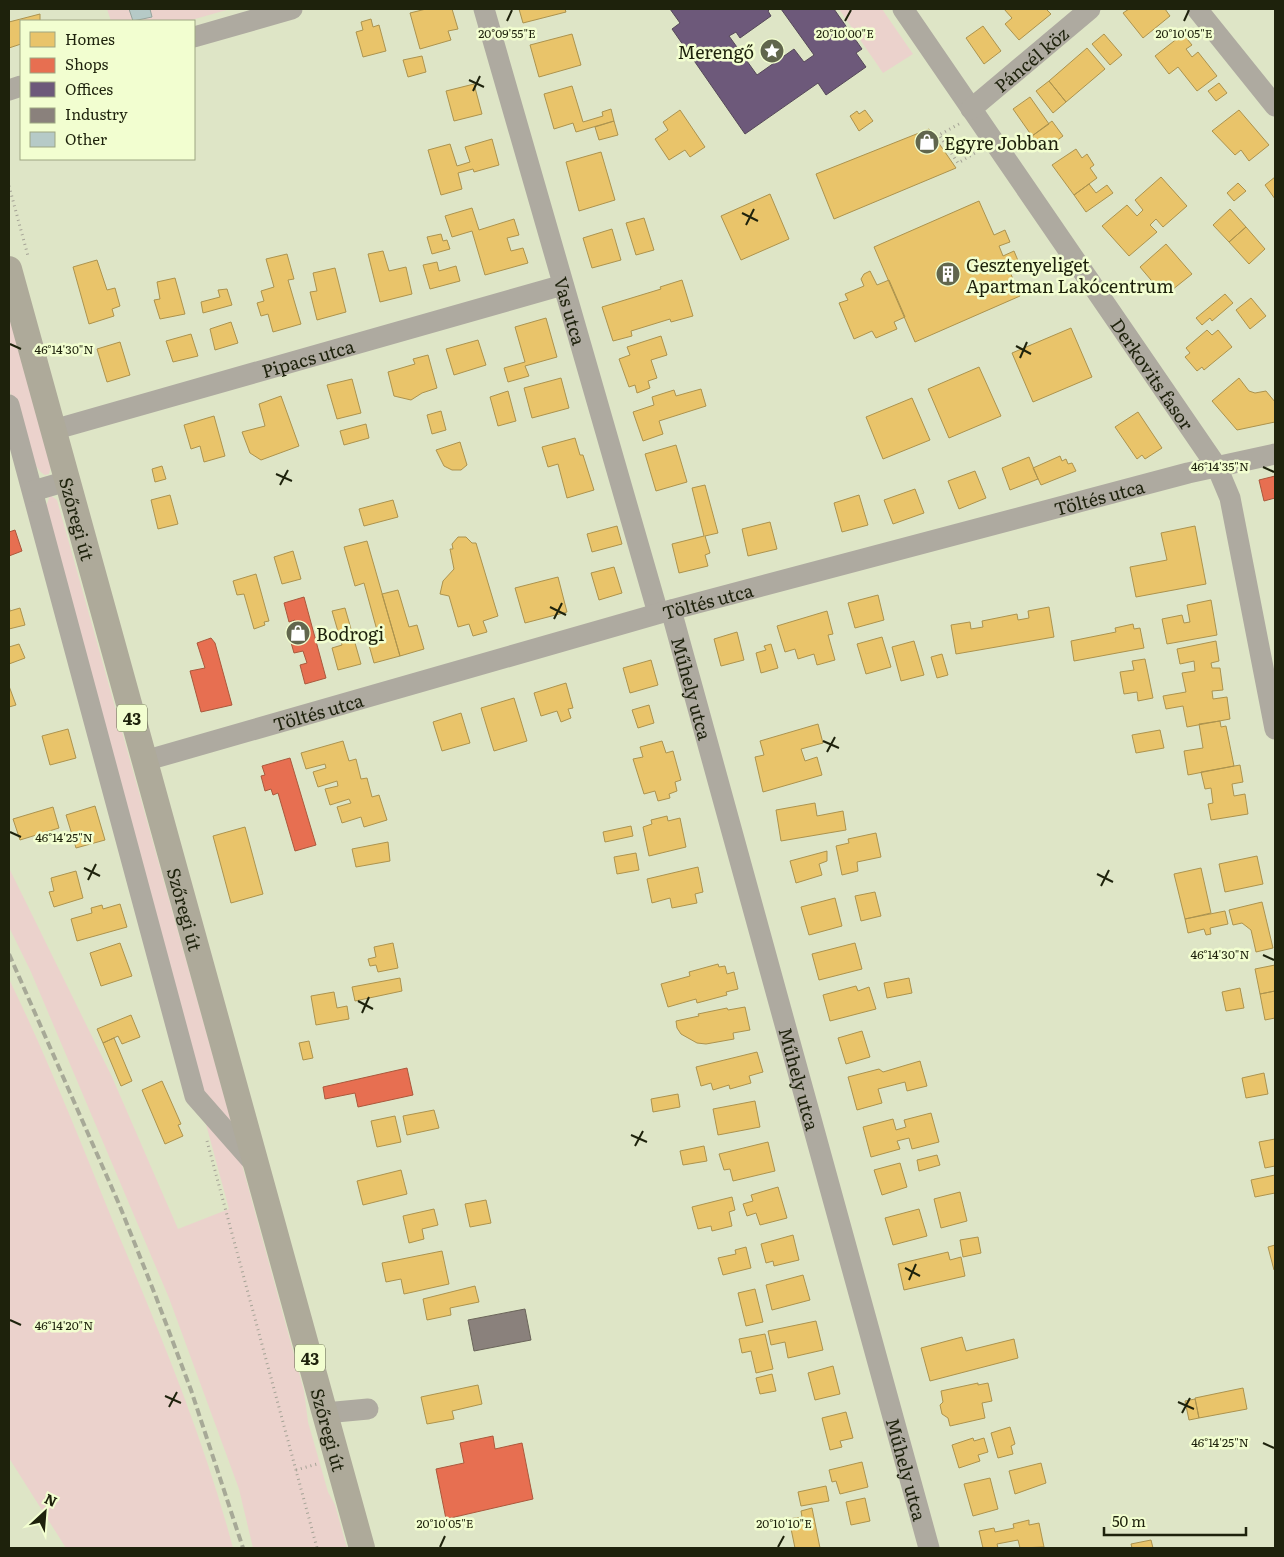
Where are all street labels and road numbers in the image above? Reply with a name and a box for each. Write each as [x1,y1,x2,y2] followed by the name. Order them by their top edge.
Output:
[988,19,1074,98] street label: Páncél köz
[548,273,594,348] street label: Vas utca
[1105,312,1201,435] street label: Derkovits fasor
[258,331,358,384] street label: Pipacs utca
[1051,472,1148,522] street label: Töltés utca
[54,474,102,564] street label: Szőregi út
[659,575,756,625] street label: Töltés utca
[665,633,720,743] street label: Műhely utca
[270,685,367,737] street label: Töltés utca
[117,704,147,731] road number: 43
[161,864,210,955] street label: Szőregi út
[773,1024,827,1134] street label: Műhely utca
[295,1345,325,1372] road number: 43
[305,1385,354,1475] street label: Szőregi út
[880,1414,934,1524] street label: Műhely utca

